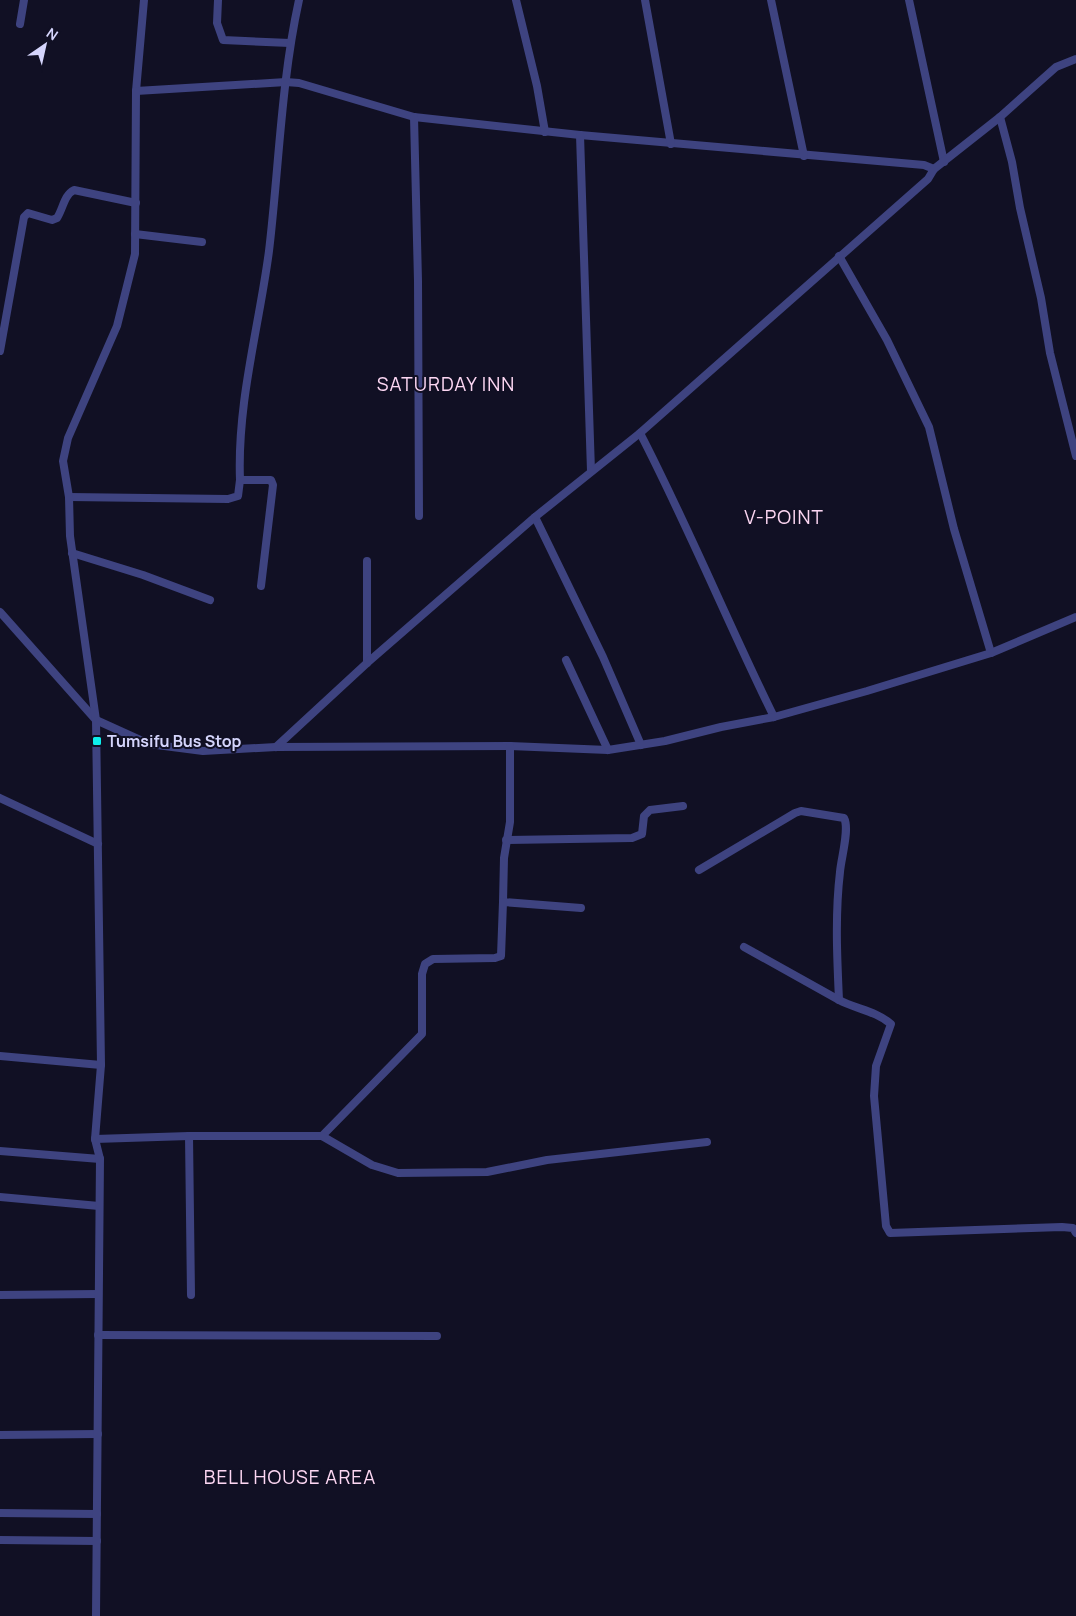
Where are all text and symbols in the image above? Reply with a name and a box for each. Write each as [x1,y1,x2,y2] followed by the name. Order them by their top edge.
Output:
[20,20,70,70] north arrow
[43,23,62,44] text: N
[377,371,515,397] district label: SATURDAY INN
[744,504,824,530] district label: V-POINT
[107,730,242,752] place label: Tumsifu Bus Stop
[91,735,103,747] marker: Tumsifu Bus Stop
[204,1464,376,1490] district label: BELL HOUSE AREA

